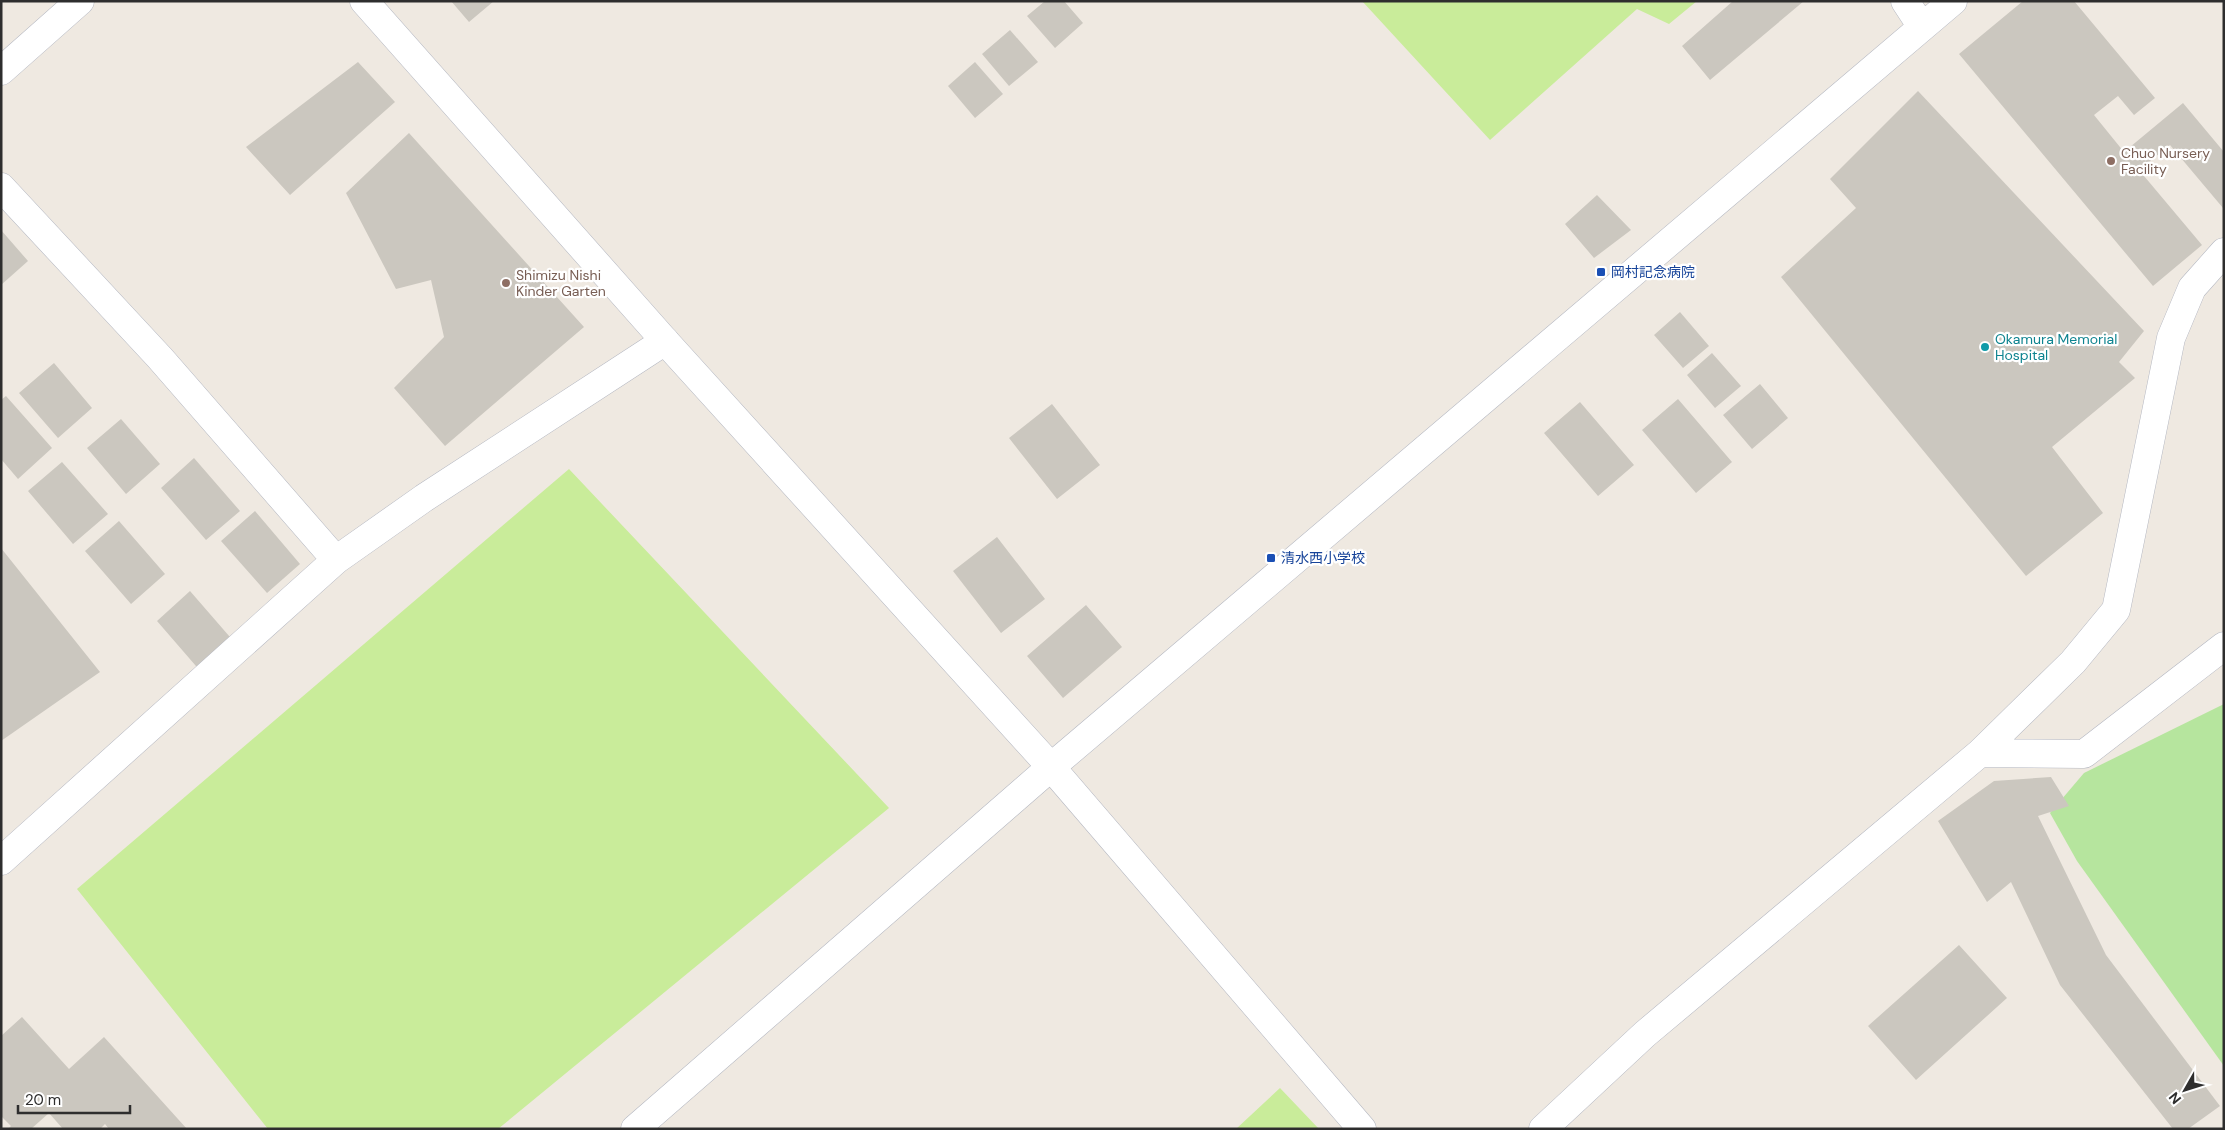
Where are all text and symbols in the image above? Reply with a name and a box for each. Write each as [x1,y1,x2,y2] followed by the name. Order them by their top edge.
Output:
[2121,144,2210,178] place label: Chuo Nursery Facility
[2105,155,2117,167] marker: Chuo Nursery Facility
[1611,263,1695,281] place label: 岡村記念病院
[516,266,606,300] place label: Shimizu Nishi Kinder Garten
[1595,266,1607,278] marker: 岡村記念病院
[500,277,512,289] marker: Shimizu Nishi Kinder Garten
[1995,330,2117,364] place label: Okamura Memorial Hospital
[1979,341,1991,353] marker: Okamura Memorial Hospital
[1281,549,1365,567] place label: 清水西小学校
[1265,552,1277,564] marker: 清水西小学校
[2160,1065,2210,1115] north arrow
[18,1082,130,1114] scale bar
[2165,1089,2185,1108] text: N
[25,1090,61,1110] text: 20 m

